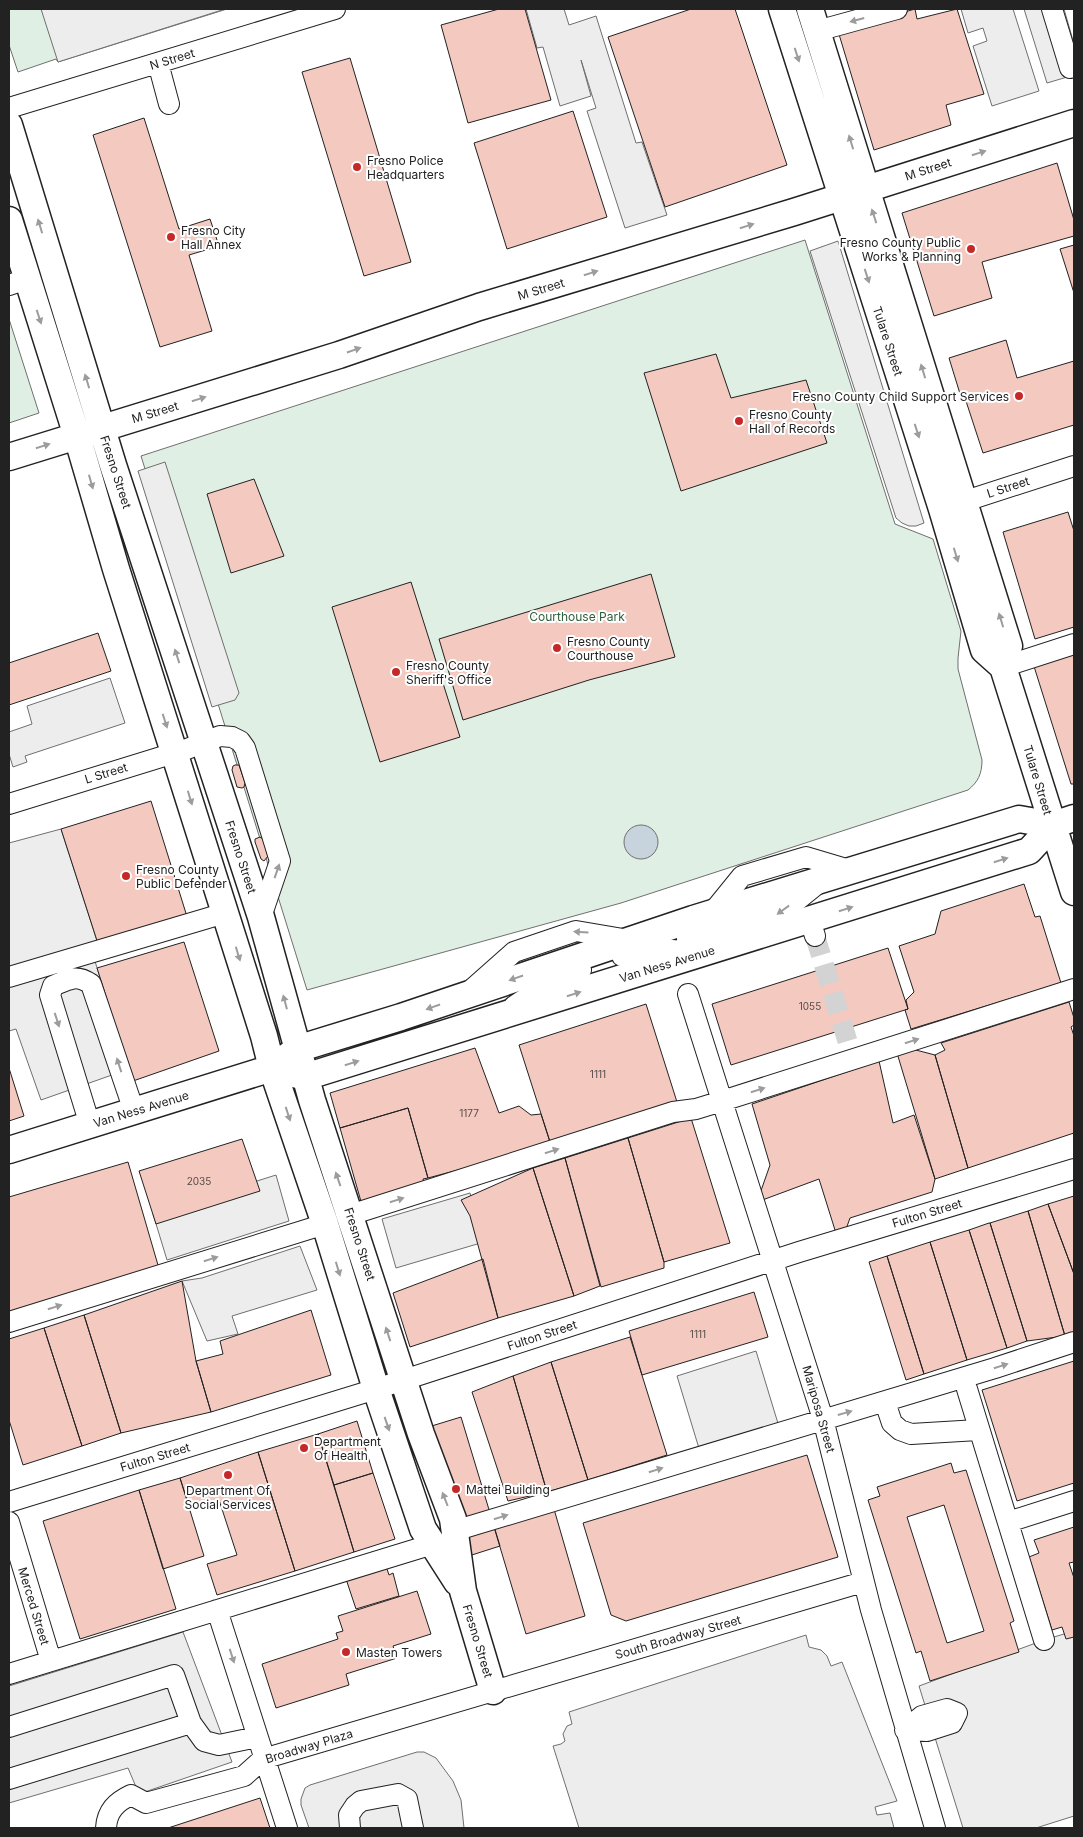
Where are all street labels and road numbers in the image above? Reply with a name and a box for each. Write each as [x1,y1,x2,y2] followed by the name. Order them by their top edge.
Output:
[148,45,196,73] street label: N Street
[903,154,953,184] street label: M Street
[516,275,566,303] street label: M Street
[870,304,906,378] street label: Tulare Street
[130,398,180,426] street label: M Street
[97,434,135,510] street label: Fresno Street
[985,473,1031,501] street label: L Street
[1020,743,1056,817] street label: Tulare Street
[83,759,129,787] street label: L Street
[222,819,260,895] street label: Fresno Street
[617,942,717,986] street label: Van Ness Avenue
[91,1087,191,1131] street label: Van Ness Avenue
[890,1195,964,1231] street label: Fulton Street
[341,1206,379,1282] street label: Fresno Street
[505,1317,579,1353] street label: Fulton Street
[799,1364,839,1454] street label: Mariposa Street
[118,1439,192,1475] street label: Fulton Street
[15,1565,53,1647] street label: Merced Street
[460,1603,496,1680] street label: Fresno Street
[613,1612,743,1662] street label: South Broadway Street
[263,1726,355,1766] street label: Broadway Plaza

